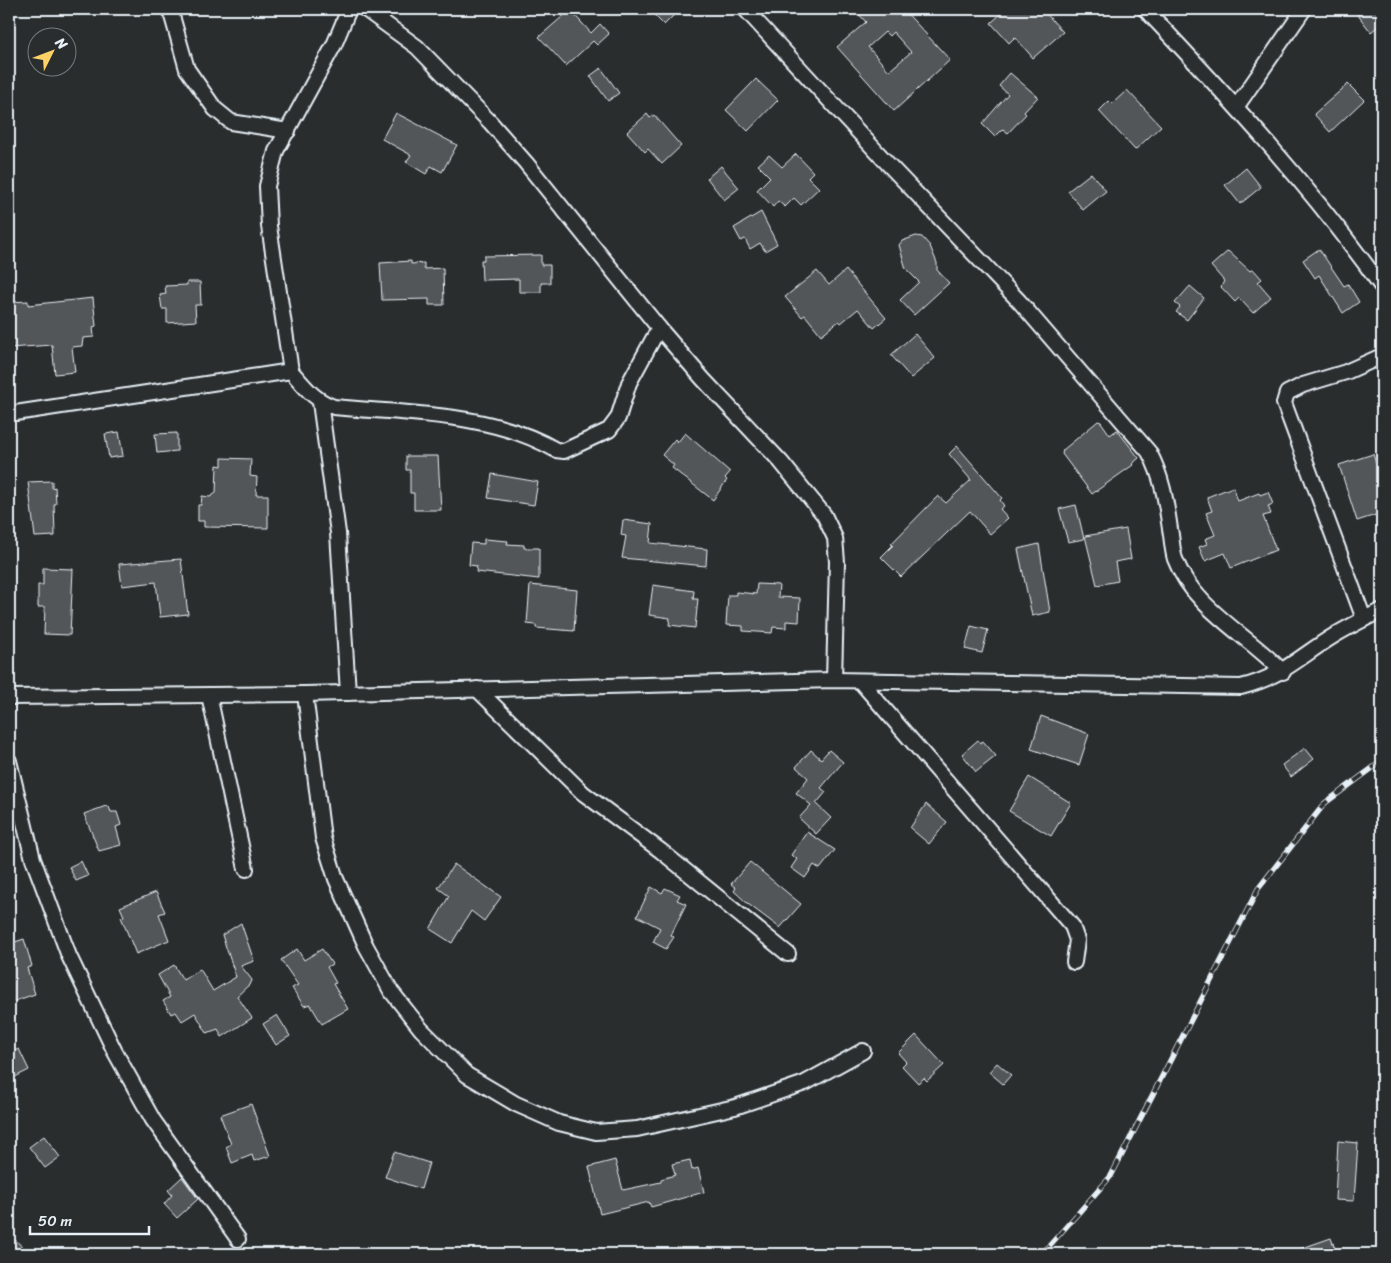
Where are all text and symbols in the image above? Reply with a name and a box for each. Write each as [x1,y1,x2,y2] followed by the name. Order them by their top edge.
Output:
[28,28,78,78] north arrow
[48,31,74,56] text: N
[30,1203,149,1235] scale bar
[38,1208,73,1234] text: 50 m

